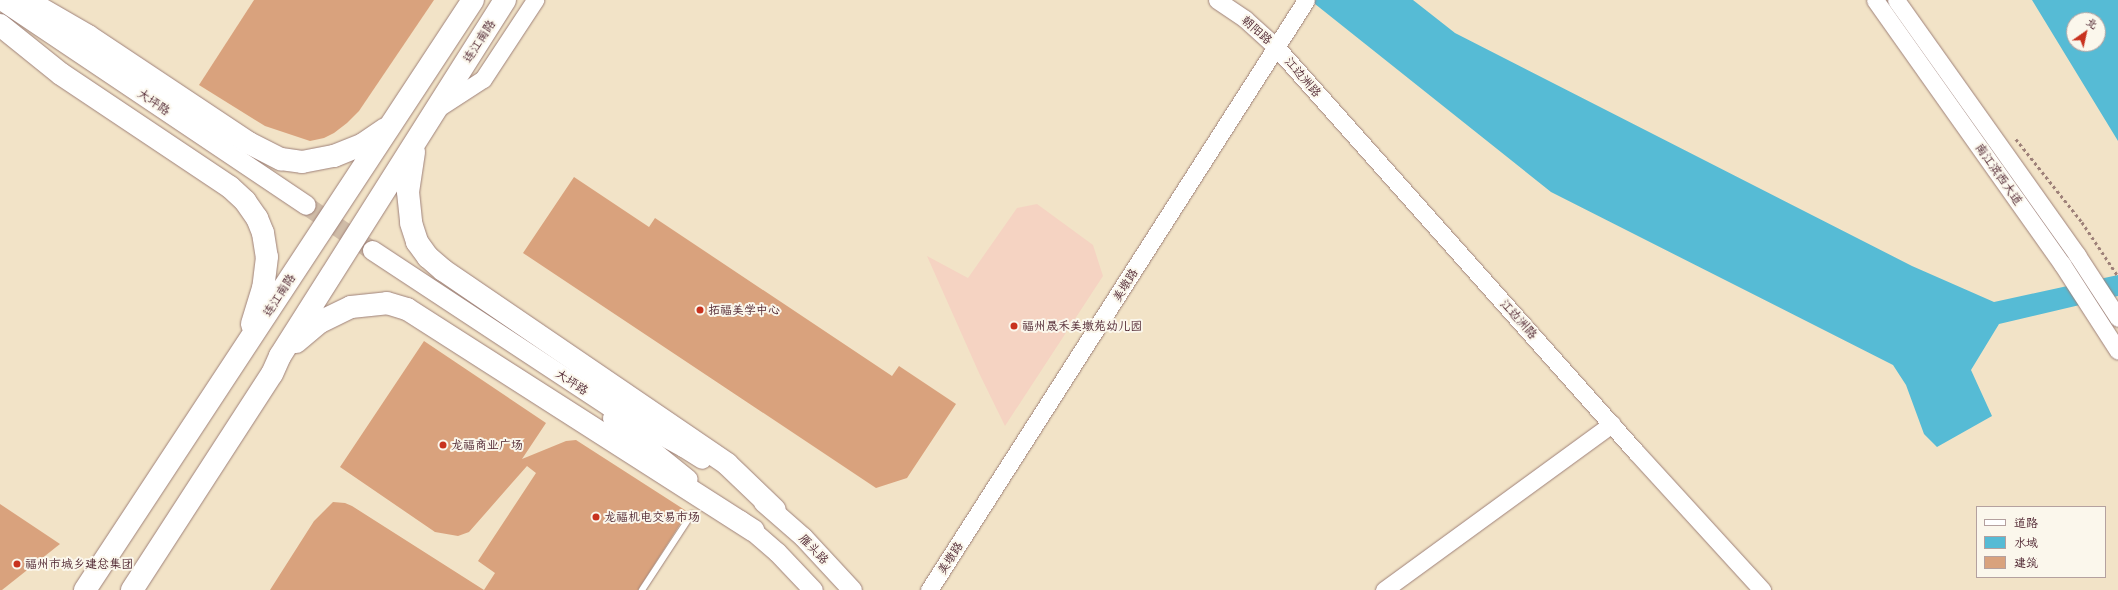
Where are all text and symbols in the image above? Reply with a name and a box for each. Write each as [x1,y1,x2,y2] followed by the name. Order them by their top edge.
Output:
[2066,12,2106,52] north arrow
[1239,13,1275,47] street label: 朝阳路
[2084,14,2101,32] text: 北
[460,17,498,65] street label: 连江南路
[1282,54,1324,100] street label: 江边洲路
[135,86,173,118] street label: 大坪路
[1972,140,2026,208] street label: 南江滨西大道
[1109,266,1141,304] street label: 美墩路
[260,271,298,319] street label: 连江南路
[1498,296,1540,342] street label: 江边洲路
[708,303,780,317] place label: 拓福美学中心
[695,305,705,315] marker: 拓福美学中心
[1022,319,1142,333] place label: 福州晟禾美墩苑幼儿园
[1009,321,1019,331] marker: 福州晟禾美墩苑幼儿园
[553,366,591,398] street label: 大坪路
[451,438,523,452] place label: 龙福商业广场
[438,440,448,450] marker: 龙福商业广场
[1976,506,2106,578] legend
[604,510,700,524] place label: 龙福机电交易市场
[591,512,601,522] marker: 龙福机电交易市场
[2014,515,2038,530] text: 道路
[796,531,832,567] street label: 雁头路
[2014,535,2038,550] text: 水域
[934,539,966,577] street label: 美墩路
[2014,555,2038,570] text: 建筑
[25,557,133,571] place label: 福州市城乡建总集团
[12,559,22,569] marker: 福州市城乡建总集团

